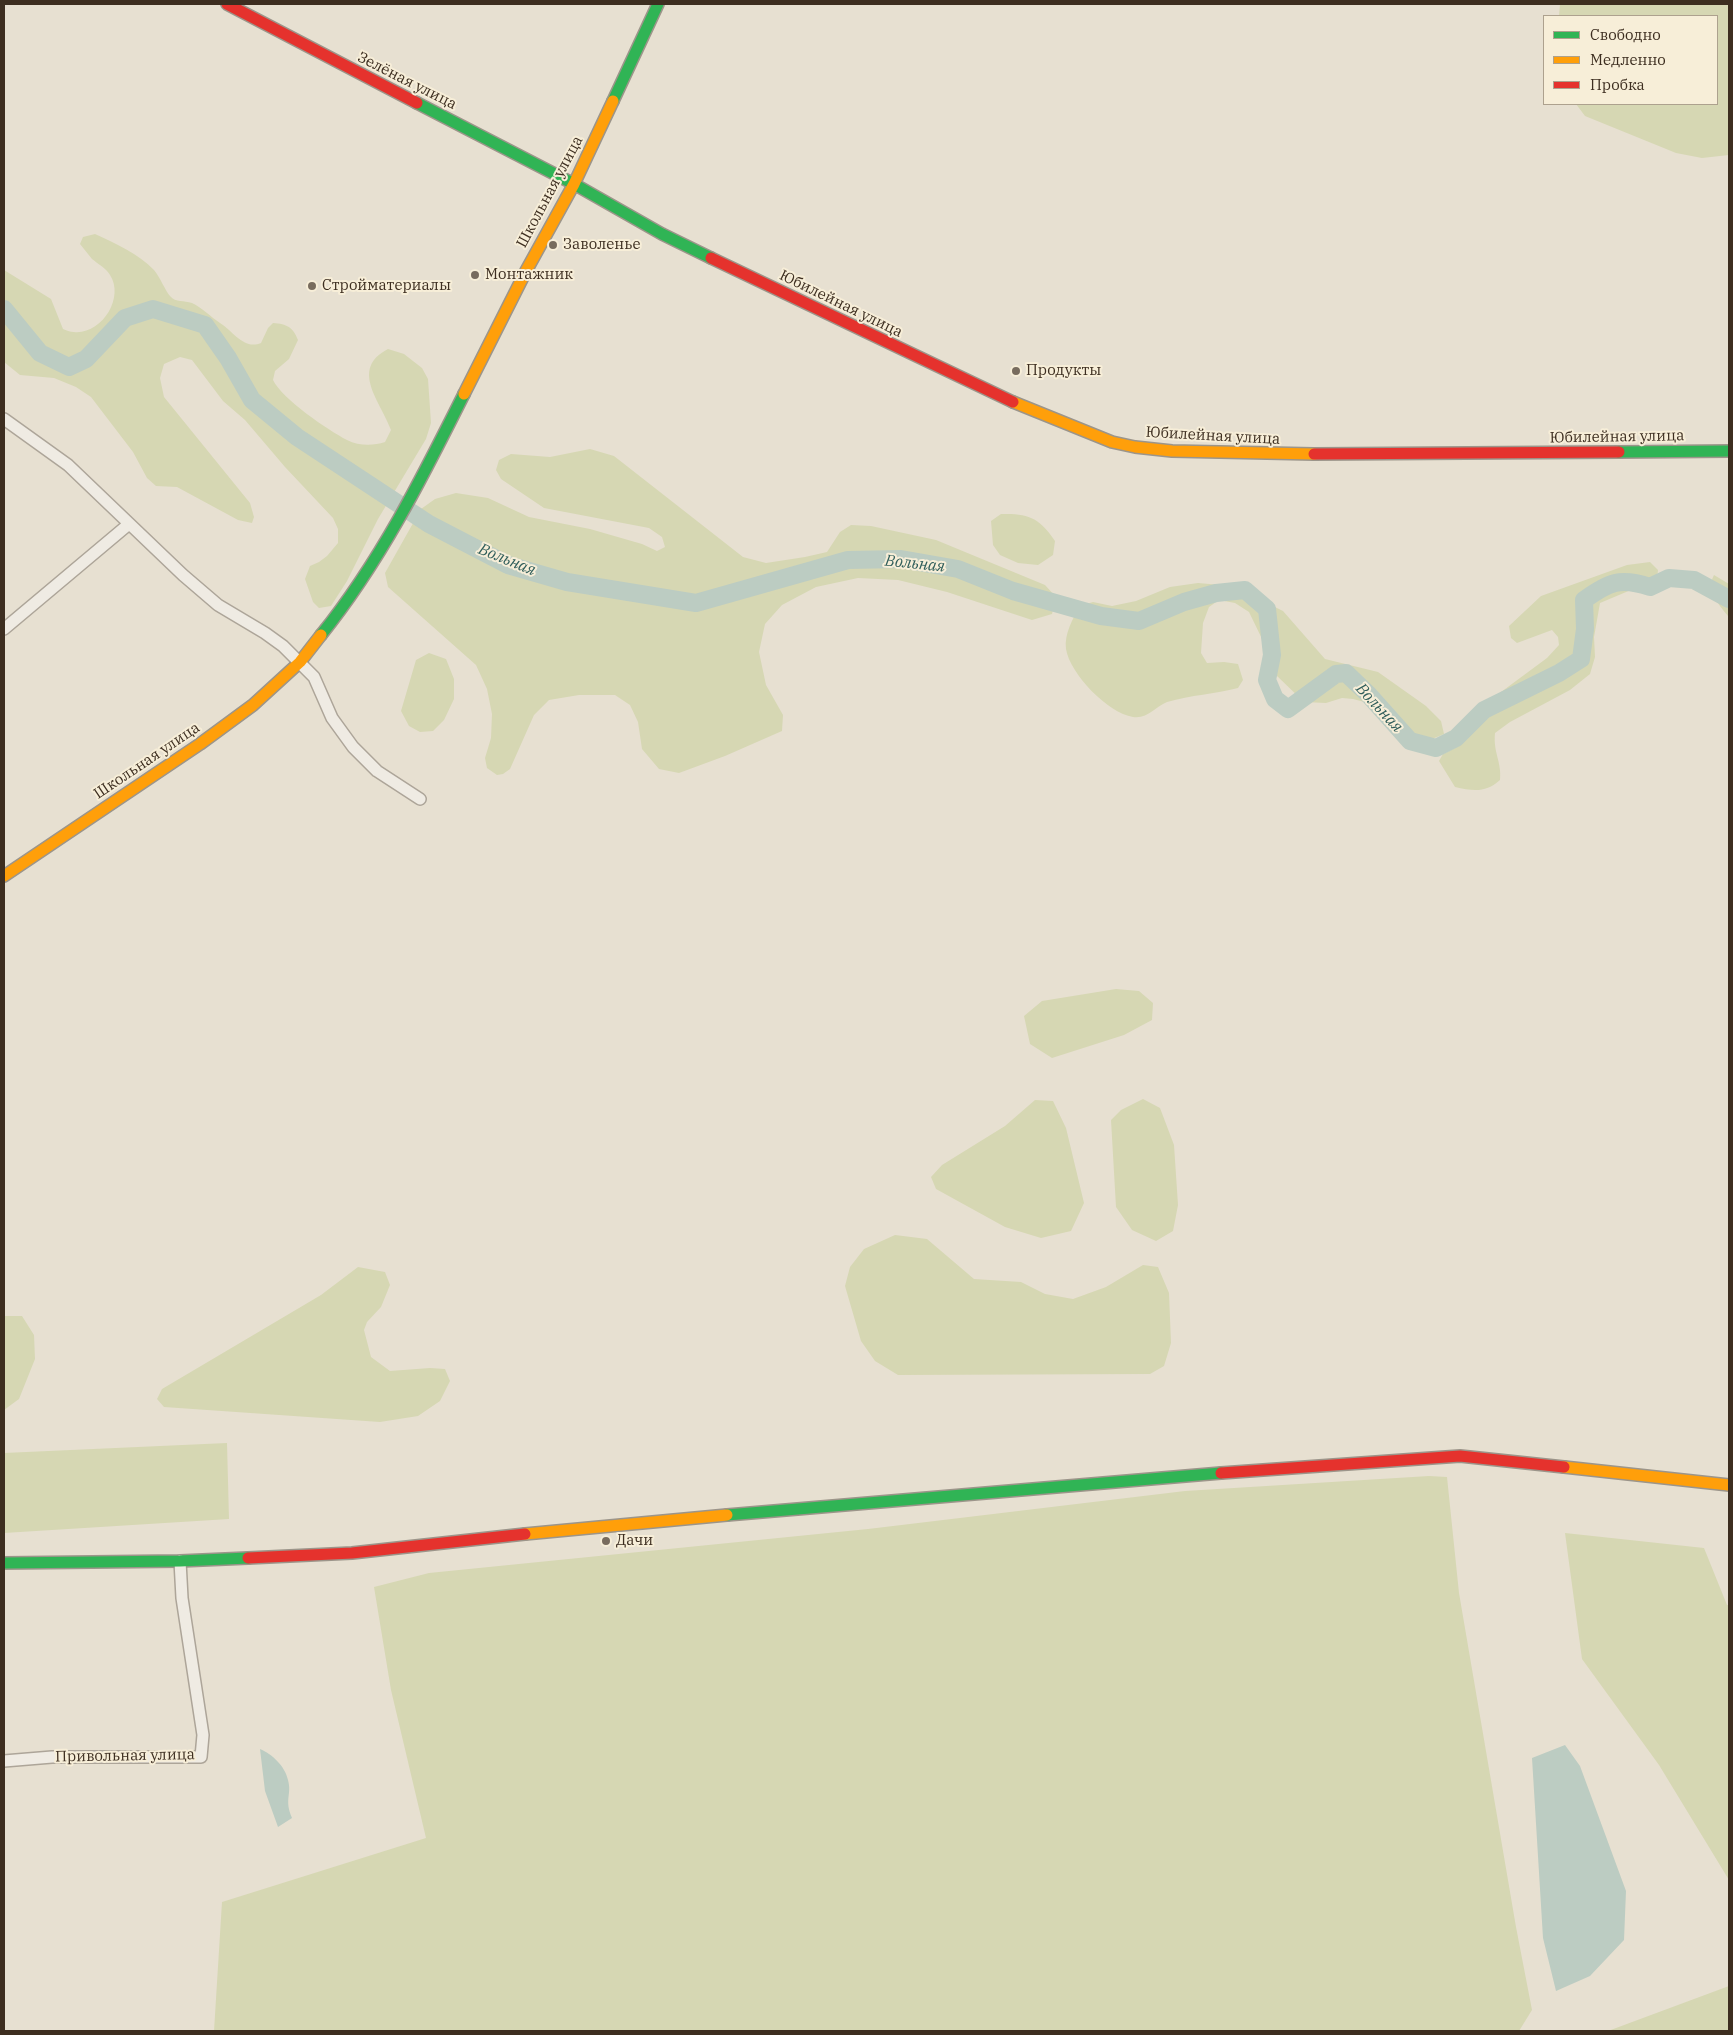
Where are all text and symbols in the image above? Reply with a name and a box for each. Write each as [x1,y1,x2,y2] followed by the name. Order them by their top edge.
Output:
[1543,15,1718,105] legend
[1590,25,1661,44] text: Свободно
[354,48,460,114] street label: Зелёная улица
[1590,50,1666,69] text: Медленно
[1590,75,1645,94] text: Пробка
[513,133,587,251] street label: Школьная улица
[563,236,640,254] place label: Заволенье
[547,239,559,251] marker: Заволенье
[485,266,573,284] place label: Монтажник
[777,266,905,342] street label: Юбилейная улица
[469,269,481,281] marker: Монтажник
[322,277,451,295] place label: Стройматериалы
[306,280,318,292] marker: Стройматериалы
[1026,362,1101,380] place label: Продукты
[1010,365,1022,377] marker: Продукты
[1145,423,1281,449] street label: Юбилейная улица
[1550,427,1684,447] street label: Юбилейная улица
[476,540,538,580] water label: Вольная
[884,551,946,577] water label: Вольная
[1351,679,1407,737] water label: Вольная
[91,719,203,803] street label: Школьная улица
[616,1532,653,1550] place label: Дачи
[600,1535,612,1547] marker: Дачи
[55,1746,195,1766] street label: Привольная улица

